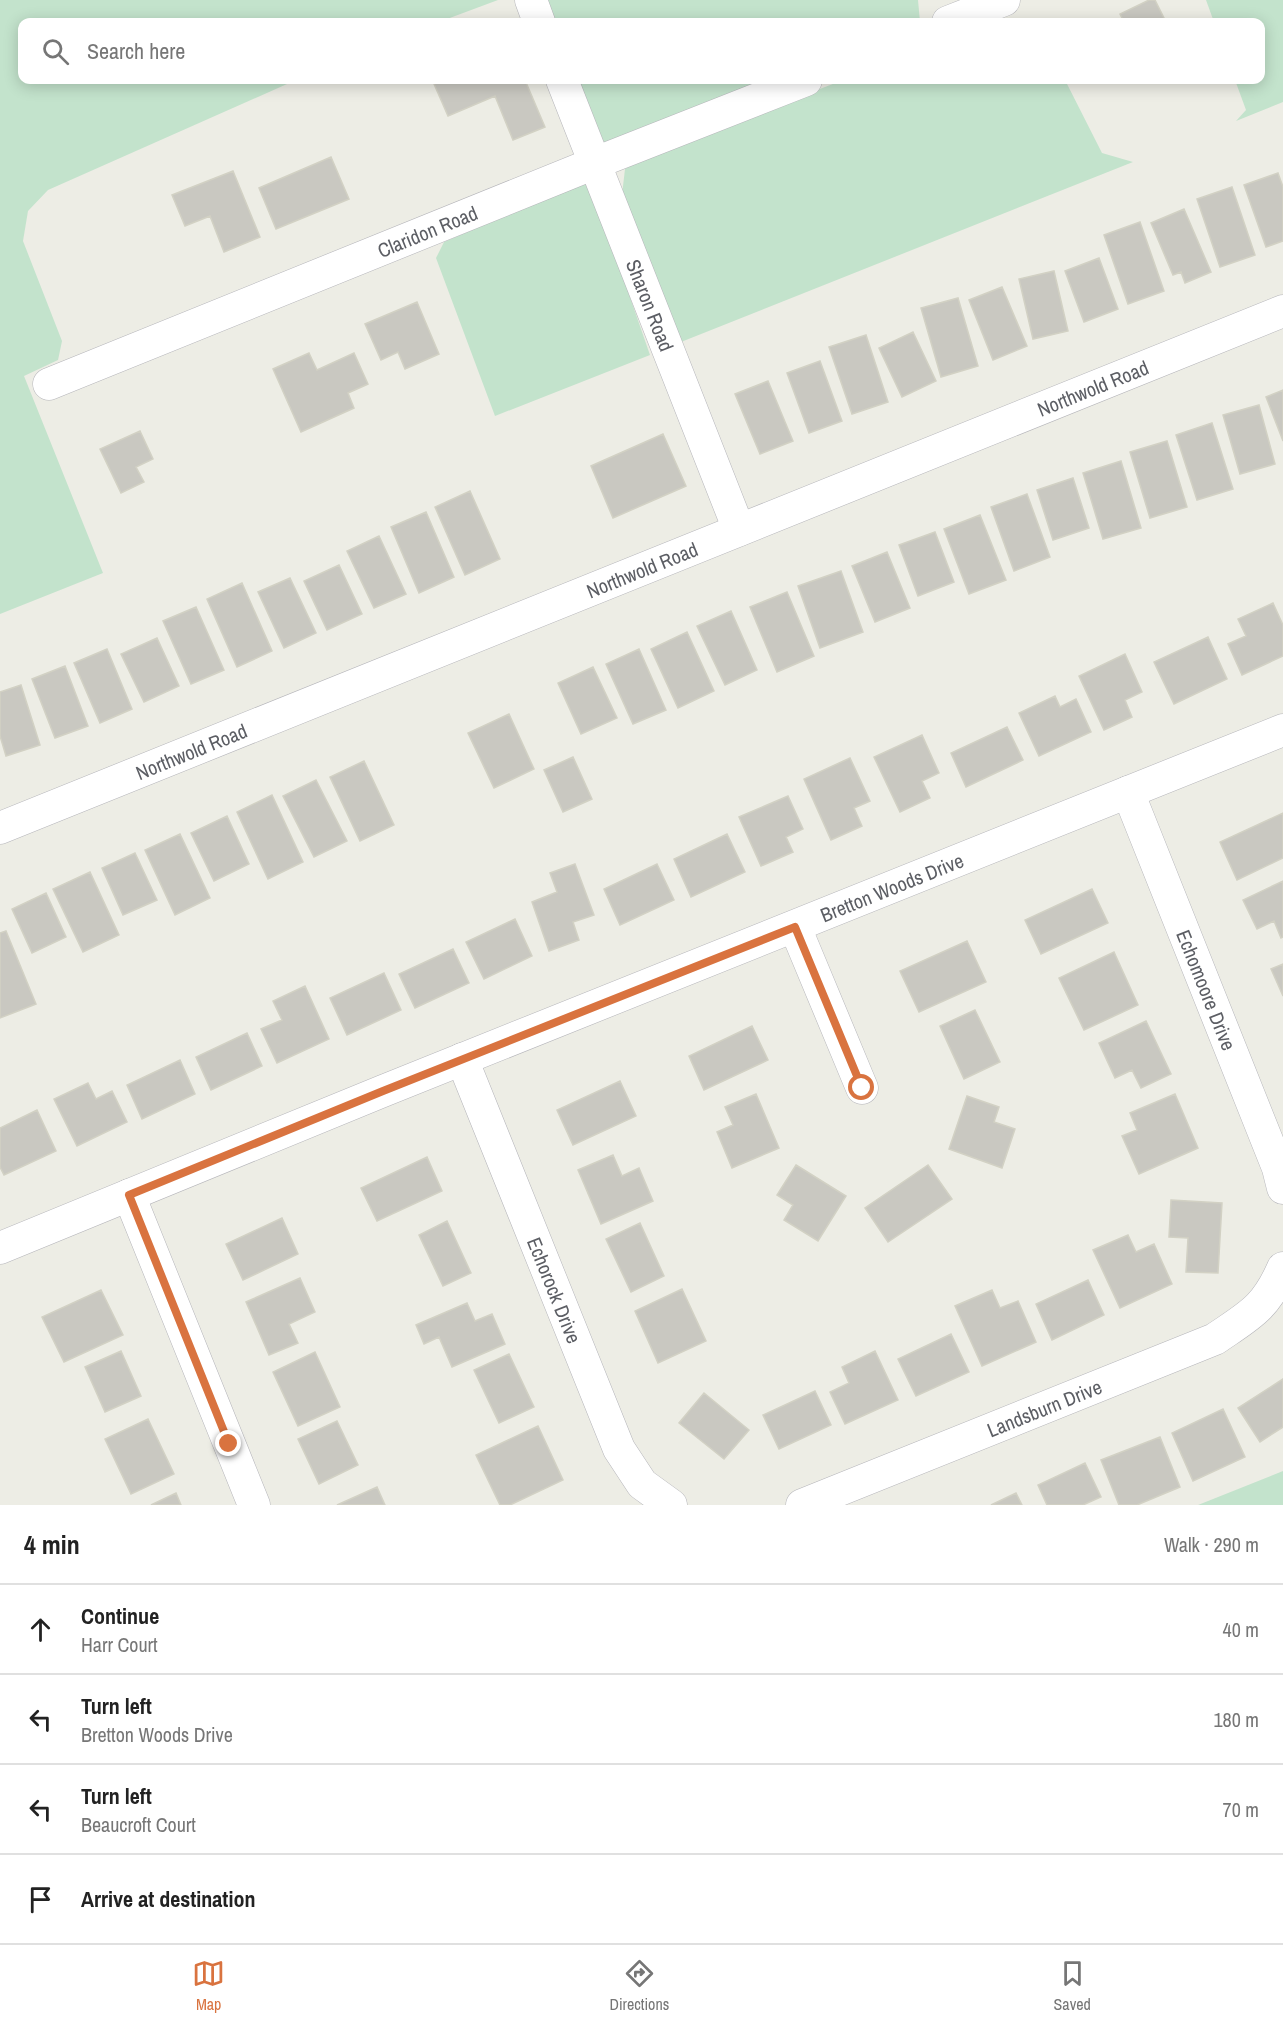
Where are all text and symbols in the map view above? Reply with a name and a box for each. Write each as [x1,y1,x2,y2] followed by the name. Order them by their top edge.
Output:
[18,18,1265,84] search box
[39,35,72,68] icon: search
[87,36,185,66] text: Search here
[373,199,481,263] street label: Claridon Road
[620,255,681,355] street label: Sharon Road
[1033,353,1152,422] street label: Northwold Road
[582,535,701,604] street label: Northwold Road
[131,716,251,786] street label: Northwold Road
[816,846,967,928] street label: Bretton Woods Drive
[1171,926,1243,1054] street label: Echomoore Drive
[848,1074,874,1100] route start
[522,1233,588,1347] street label: Echorock Drive
[983,1373,1105,1443] street label: Landsburn Drive
[215,1430,241,1456] route end
[24,1527,80,1562] text: 4 min
[1164,1531,1259,1558] text: Walk · 290 m
[81,1601,159,1631] text: Continue
[24,1613,57,1646] icon: ahead
[1223,1616,1259,1643] text: 40 m
[81,1631,158,1658] text: Harr Court
[81,1691,152,1721] text: Turn left
[24,1703,57,1736] icon: left
[1213,1706,1259,1733] text: 180 m
[81,1721,233,1748] text: Bretton Woods Drive
[81,1781,152,1811] text: Turn left
[24,1793,57,1826] icon: left
[1223,1796,1259,1823] text: 70 m
[81,1811,196,1838] text: Beaucroft Court
[24,1883,57,1916] icon: arrive
[81,1884,255,1914] text: Arrive at destination
[192,1957,225,2015] tab: Map
[609,1957,669,2015] tab: Directions
[1054,1957,1091,2015] tab: Saved

